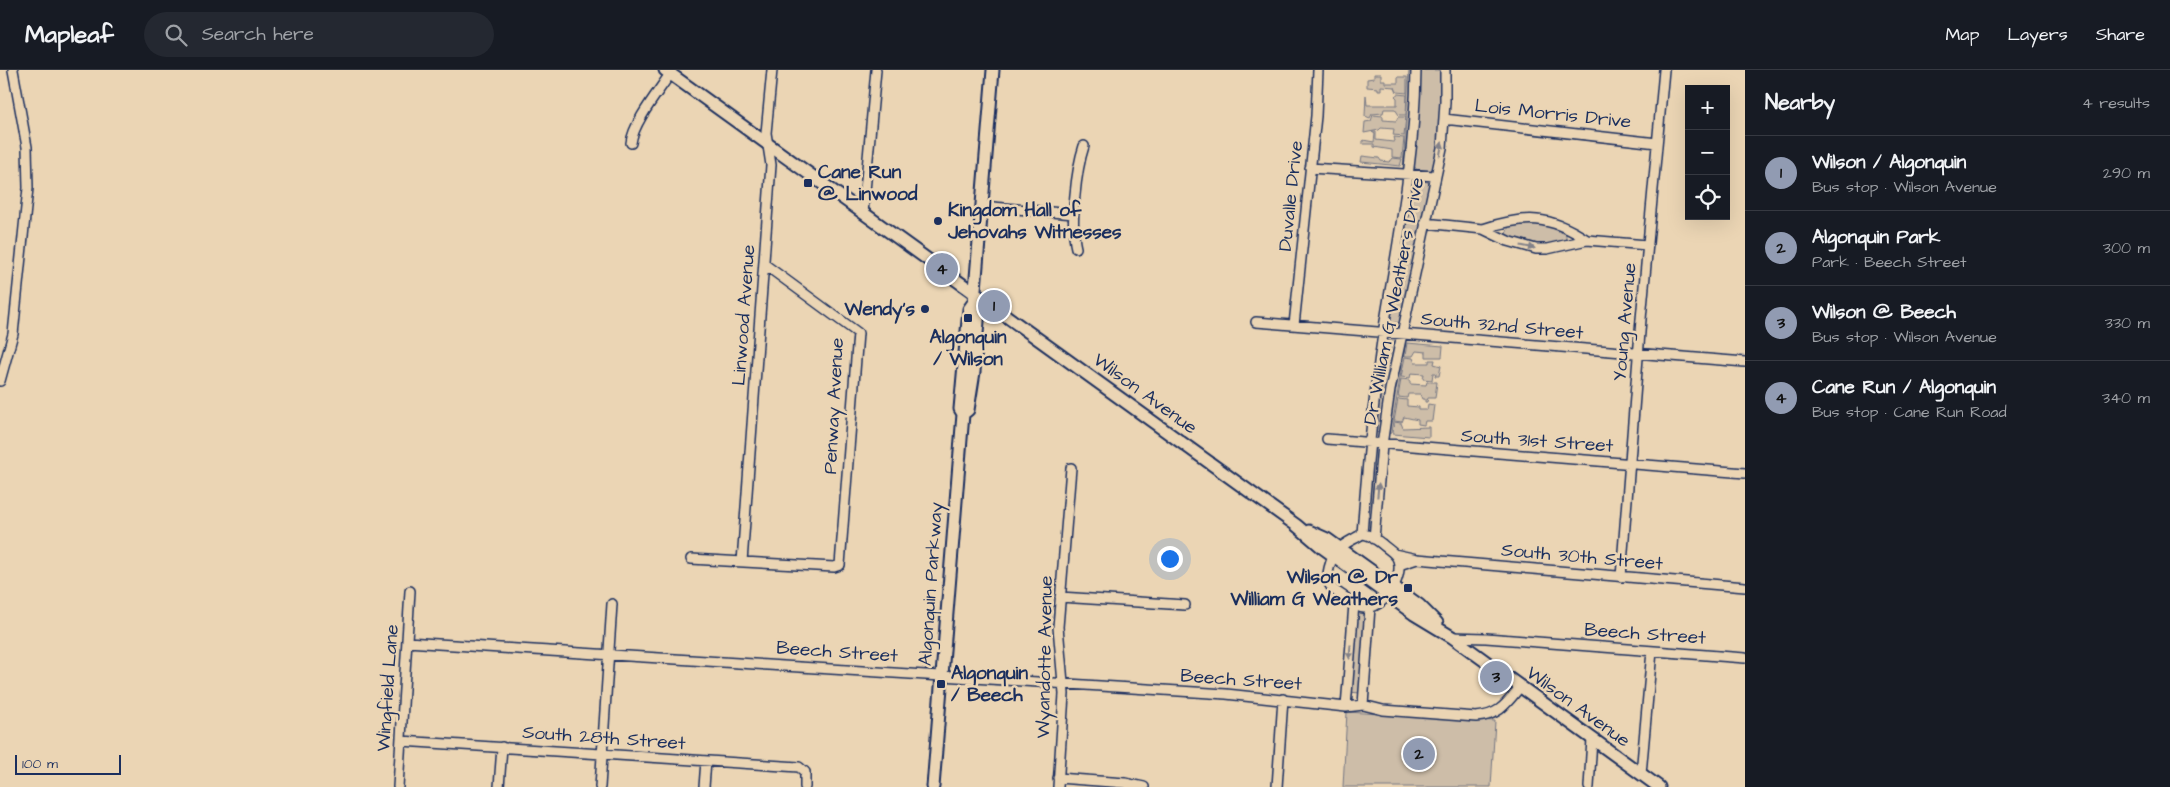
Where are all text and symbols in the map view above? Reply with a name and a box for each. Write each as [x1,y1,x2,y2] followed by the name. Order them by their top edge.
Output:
[144,12,494,57] search box
[25,18,114,52] text: Mapleaf
[162,21,190,49] icon: search
[202,21,314,48] text: Search here
[1945,22,1979,47] text: Map
[2007,22,2068,47] text: Layers
[2096,22,2145,47] text: Share
[1685,85,1730,220] map controls
[1685,85,1730,130] button: +
[1765,88,1835,117] text: Nearby
[1473,92,1633,136] street label: Lois Morris Drive
[2082,92,2150,114] text: 4 results
[1685,130,1730,175] button: −
[1272,139,1310,253] street label: Duvalle Drive
[1437,141,1445,157] one-way arrow
[1812,149,1966,176] text: Wilson / Algonquin
[818,159,918,208] place label: Cane Run @ Linwood
[1780,162,1782,184] text: 1
[2103,162,2150,184] text: 290 m
[1357,175,1431,427] street label: Dr William G Weathers Drive
[1685,175,1730,220] button: locate
[1812,176,1997,198] text: Bus stop · Wilson Avenue
[802,177,814,189] marker: Cane Run @ Linwood
[947,197,1122,246] place label: Kingdom Hall of Jehovahs Witnesses
[932,215,944,227] marker: Kingdom Hall of Jehovahs Witnesses
[1812,224,1940,251] text: Algonquin Park
[1776,237,1786,259] text: 2
[2103,237,2150,259] text: 300 m
[1521,243,1536,251] one-way arrow
[726,244,762,386] street label: Linwood Avenue
[926,250,958,288] pin: 4
[1812,251,1967,273] text: Park · Beech Street
[1606,261,1645,383] street label: Young Avenue
[978,287,1010,325] pin: 1
[844,296,915,324] place label: Wendy's
[1812,299,1956,326] text: Wilson @ Beech
[919,303,931,315] marker: Wendy's
[1420,305,1585,347] street label: South 32nd Street
[962,312,974,324] marker: Algonquin / Wilson
[1777,312,1785,334] text: 3
[2105,312,2150,334] text: 330 m
[930,324,1007,373] place label: Algonquin / Wilson
[1812,326,1997,348] text: Bus stop · Wilson Avenue
[817,337,852,475] street label: Penway Avenue
[1087,347,1203,441] street label: Wilson Avenue
[1812,374,1996,401] text: Cane Run / Algonquin
[1776,387,1786,409] text: 4
[2102,387,2150,409] text: 340 m
[1812,401,2007,423] text: Bus stop · Cane Run Road
[1460,422,1614,460] street label: South 31st Street
[1375,482,1383,498] one-way arrow
[912,501,951,667] street label: Algonquin Parkway
[1500,536,1664,578] street label: South 30th Street
[1157,546,1183,572] your location
[1229,564,1399,613] place label: Wilson @ Dr William G Weathers
[1030,575,1061,739] street label: Wyandotte Avenue
[1402,582,1414,594] marker: Wilson @ Dr William G Weathers
[1583,616,1707,652] street label: Beech Street
[370,624,407,753] street label: Wingfield Lane
[775,634,899,670] street label: Beech Street
[1346,645,1354,661] one-way arrow
[1480,658,1512,696] pin: 3
[951,660,1028,709] place label: Algonquin / Beech
[1520,660,1636,754] street label: Wilson Avenue
[1179,662,1303,698] street label: Beech Street
[935,678,947,690] marker: Algonquin / Beech
[521,719,687,757] street label: South 28th Street
[1403,735,1435,773] pin: 2
[15,752,121,775] scale bar
[22,754,58,774] text: 100 m

